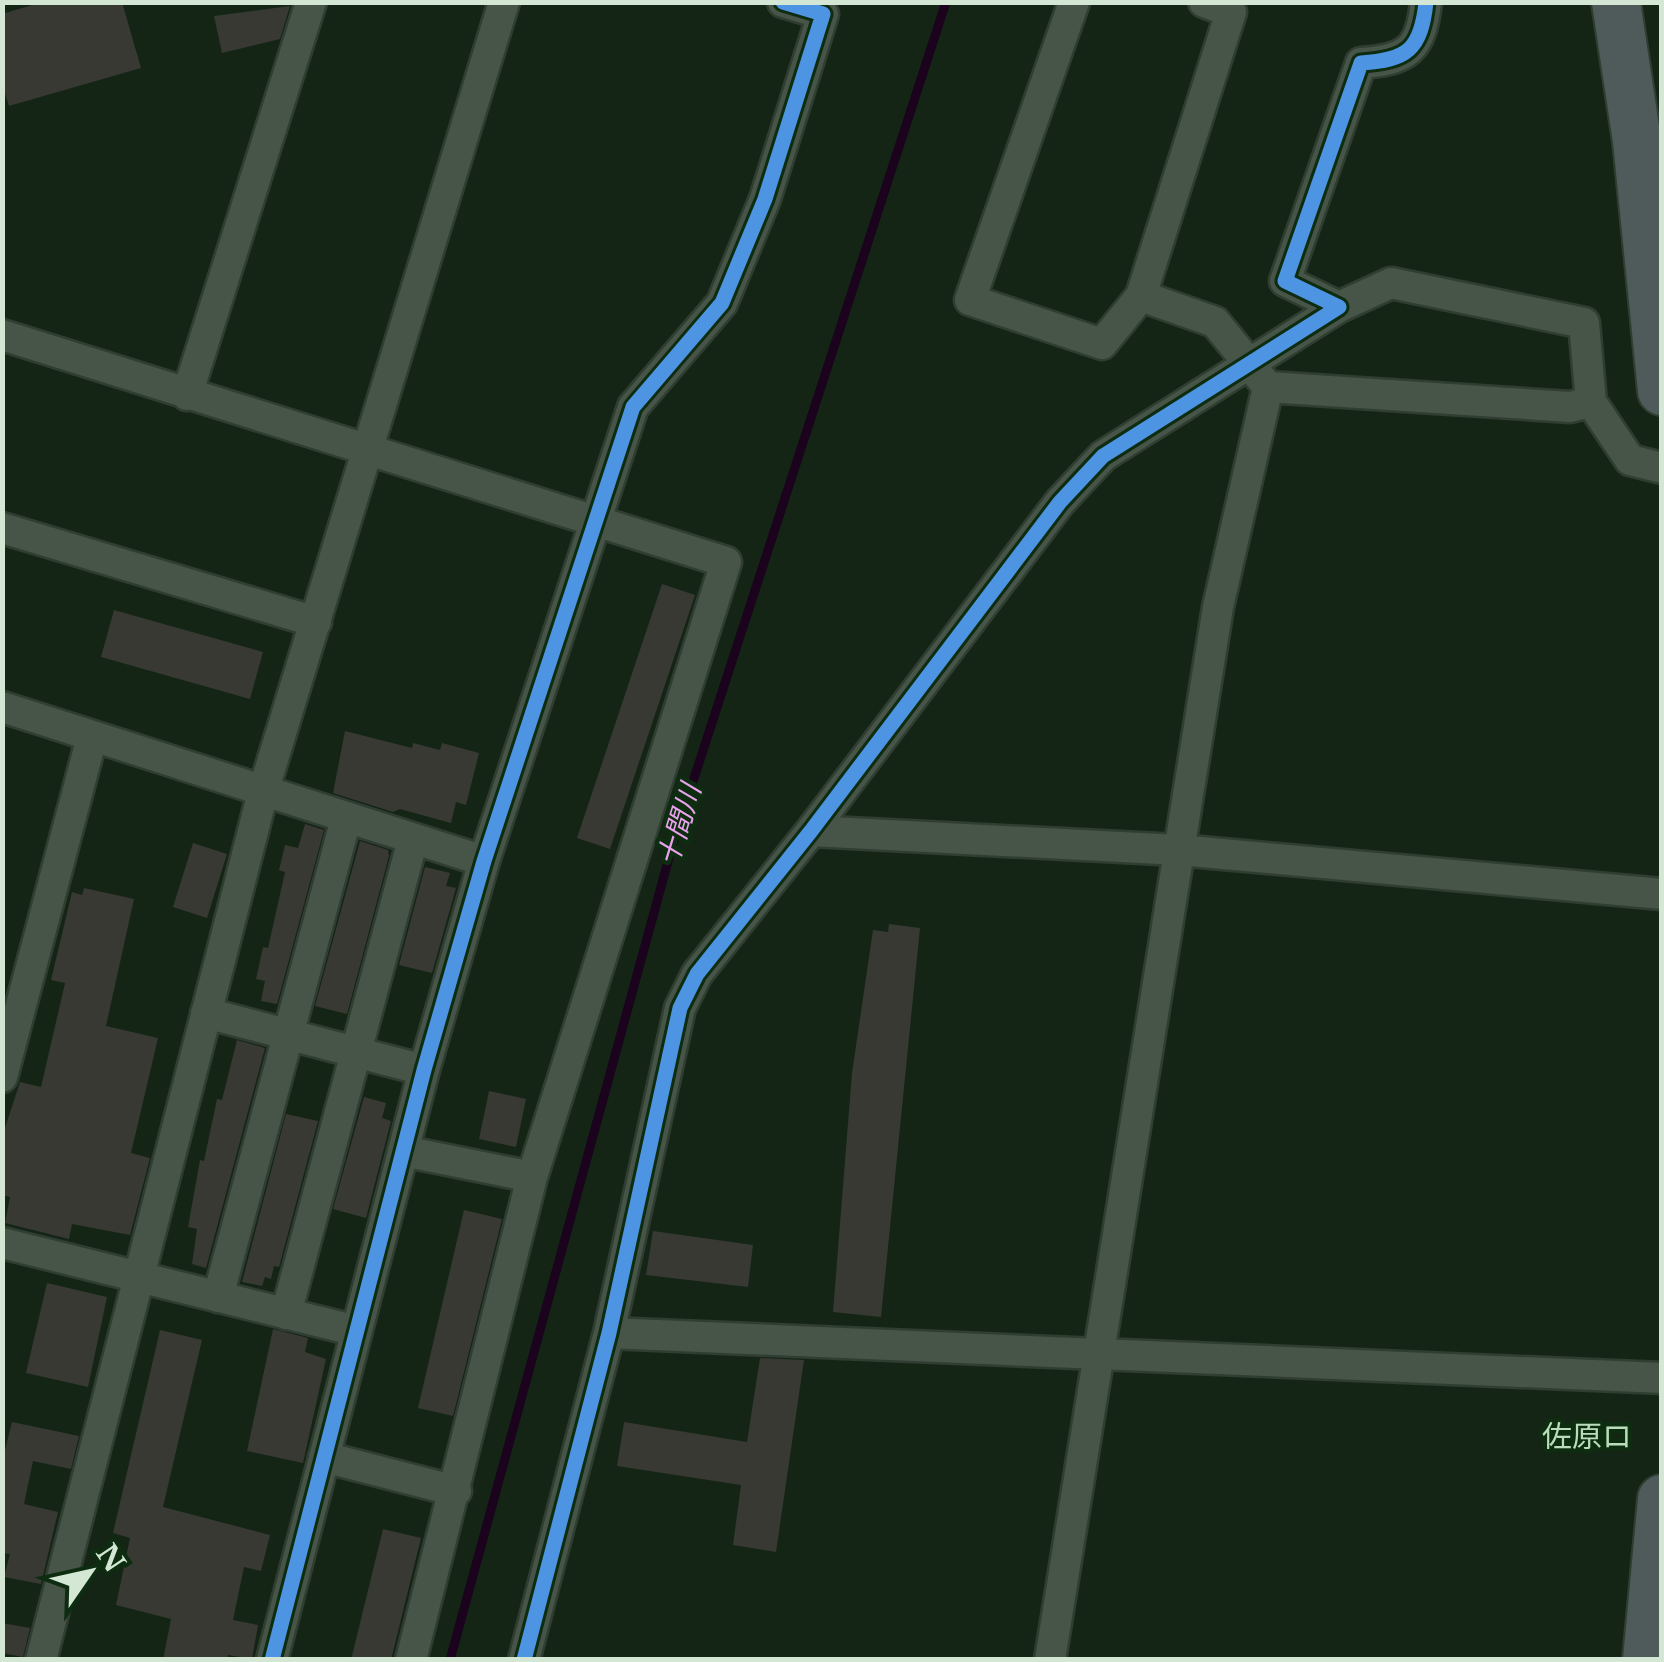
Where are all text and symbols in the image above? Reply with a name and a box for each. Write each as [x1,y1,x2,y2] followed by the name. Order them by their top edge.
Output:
[650,777,709,870] water label: 十間川
[1542,1418,1632,1455] district label: 佐原ロ
[40,1522,140,1622] north arrow
[88,1538,132,1579] text: N

